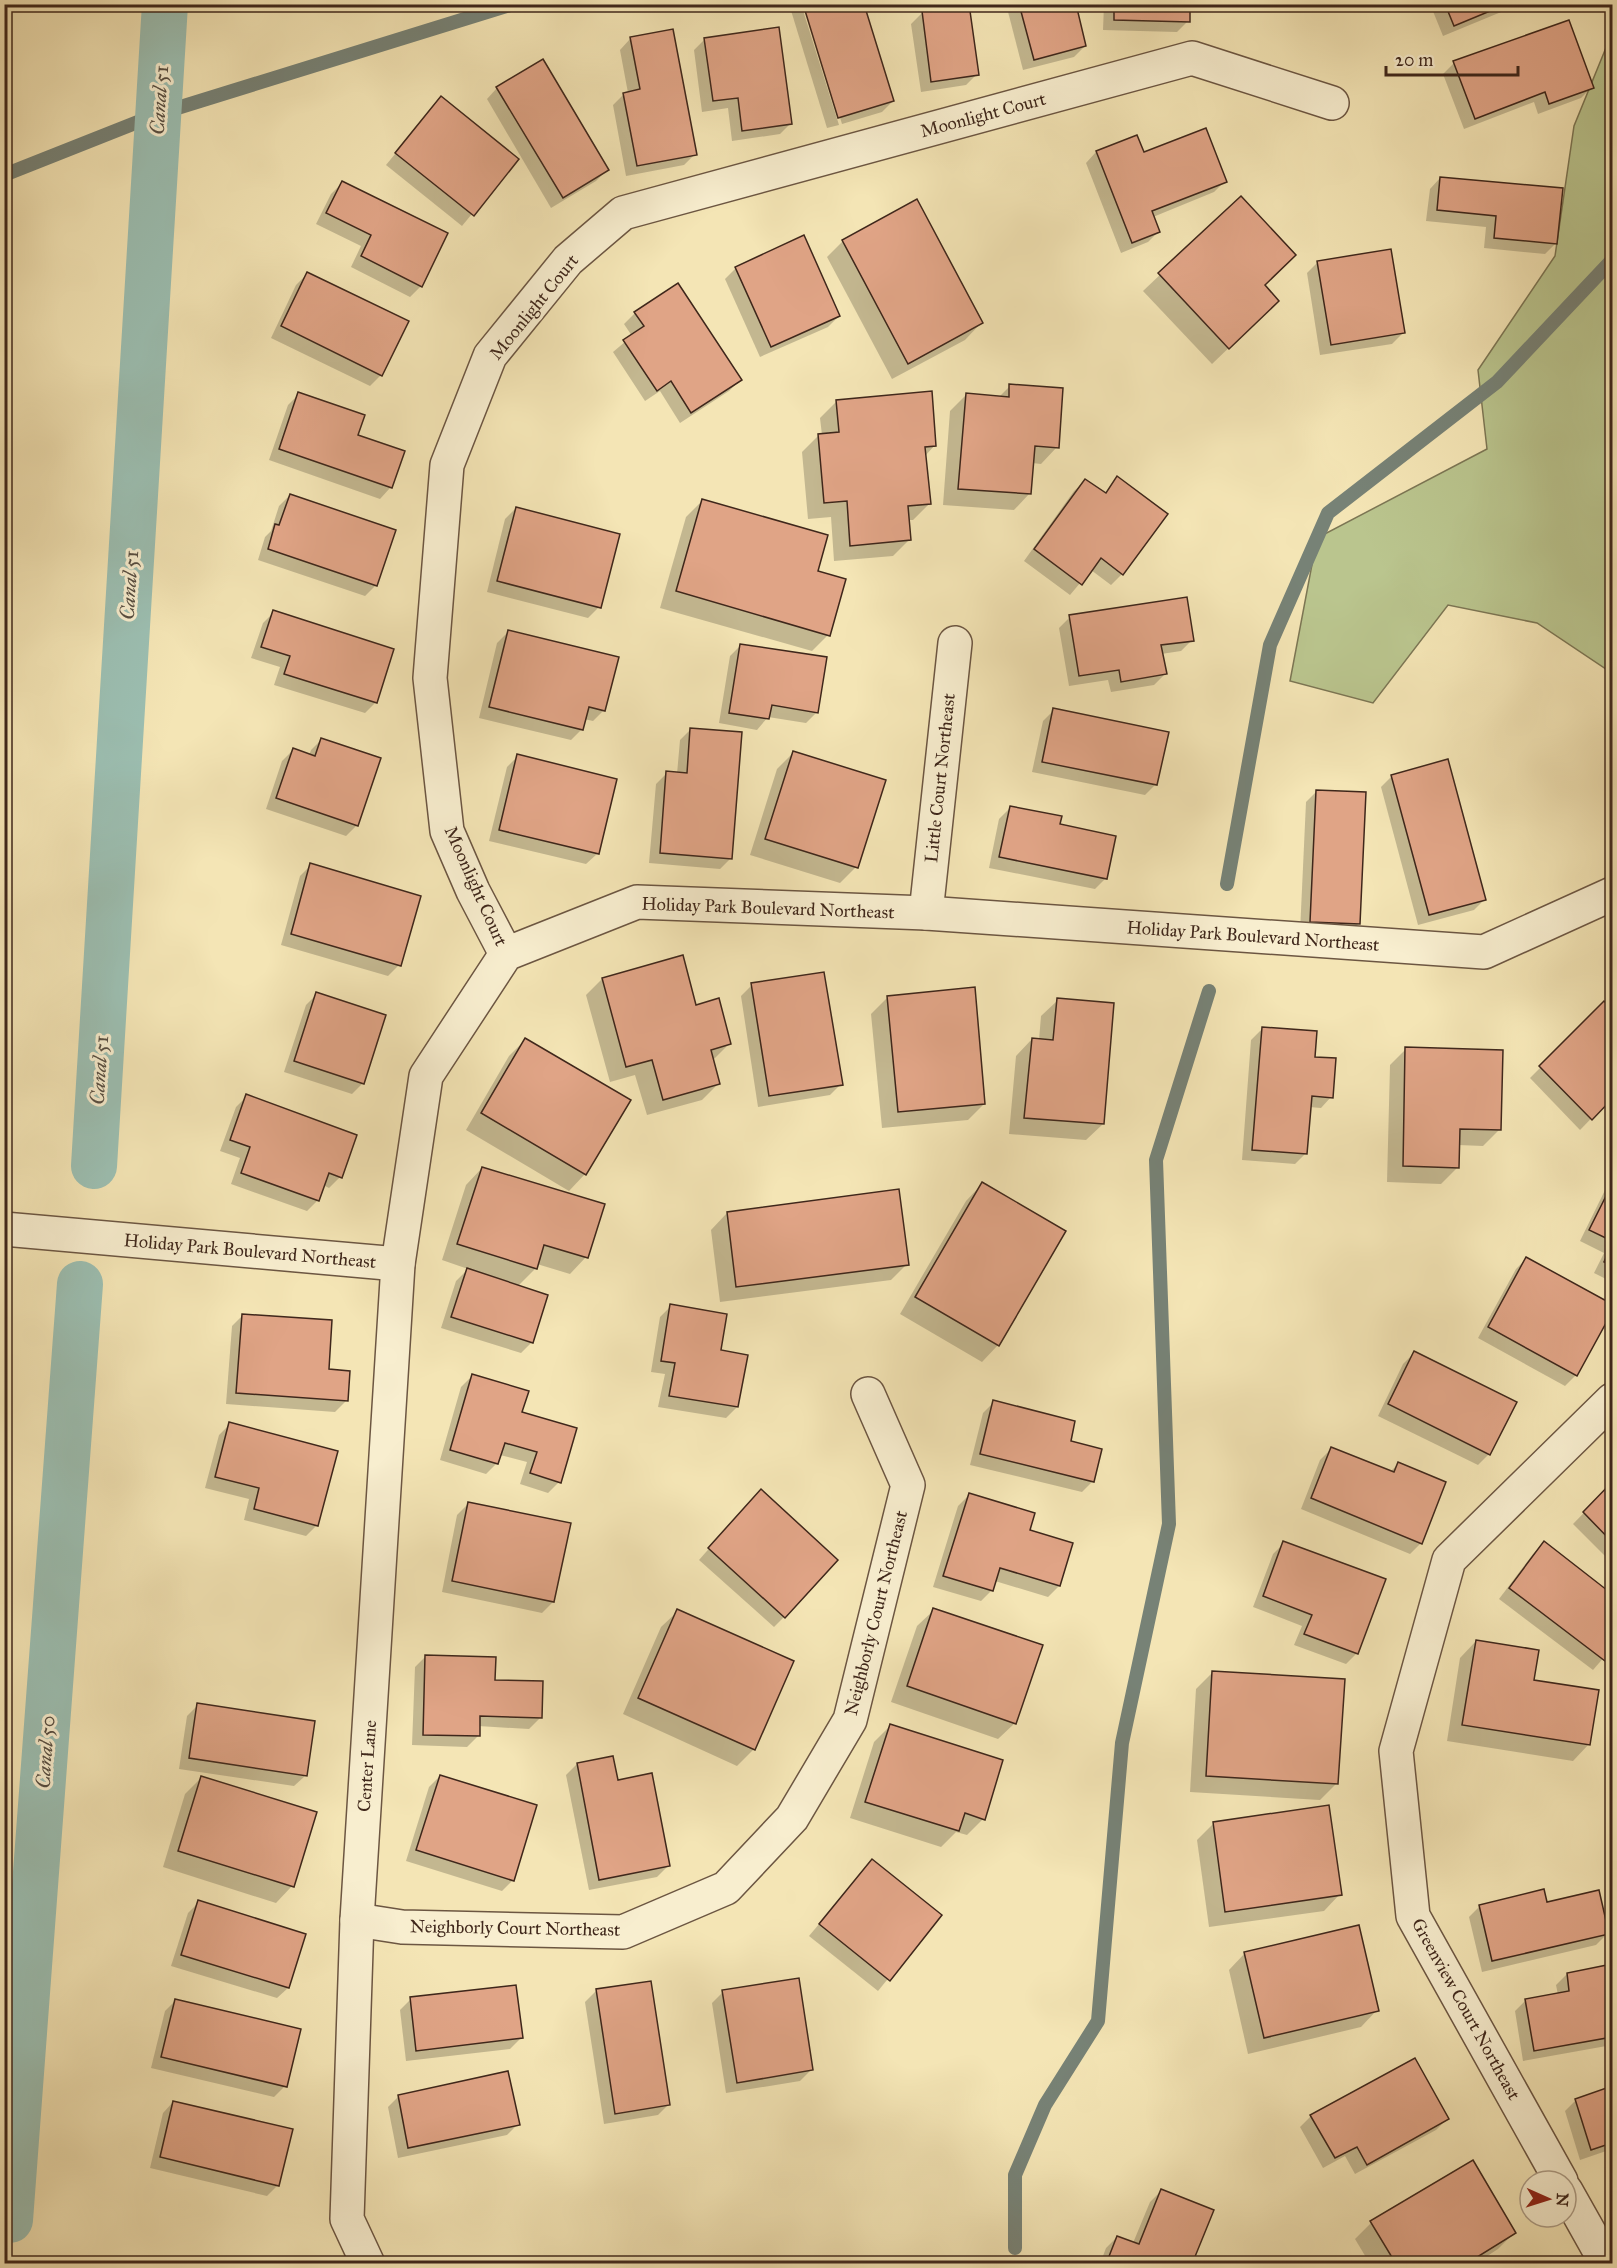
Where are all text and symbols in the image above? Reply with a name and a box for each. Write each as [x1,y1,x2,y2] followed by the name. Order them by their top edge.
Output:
[1386,39,1518,77] scale bar
[1395,49,1433,71] text: 20 m
[145,64,173,136] water label: Canal 51
[918,88,1049,143] street label: Moonlight Court
[485,249,584,365] street label: Moonlight Court
[115,549,143,621] water label: Canal 51
[920,692,960,864] street label: Little Court Northeast
[439,823,513,950] street label: Moonlight Court
[641,893,896,923] street label: Holiday Park Boulevard Northeast
[1126,916,1381,956] street label: Holiday Park Boulevard Northeast
[85,1034,113,1106] water label: Canal 51
[123,1229,378,1273] street label: Holiday Park Boulevard Northeast
[840,1508,913,1718] street label: Neighborly Court Northeast
[30,1715,60,1789] water label: Canal 50
[353,1719,381,1813] street label: Center Lane
[1407,1914,1525,2104] street label: Greenview Court Northeast
[410,1915,621,1942] street label: Neighborly Court Northeast
[1518,2169,1578,2229] north arrow
[1553,2192,1572,2207] text: N

